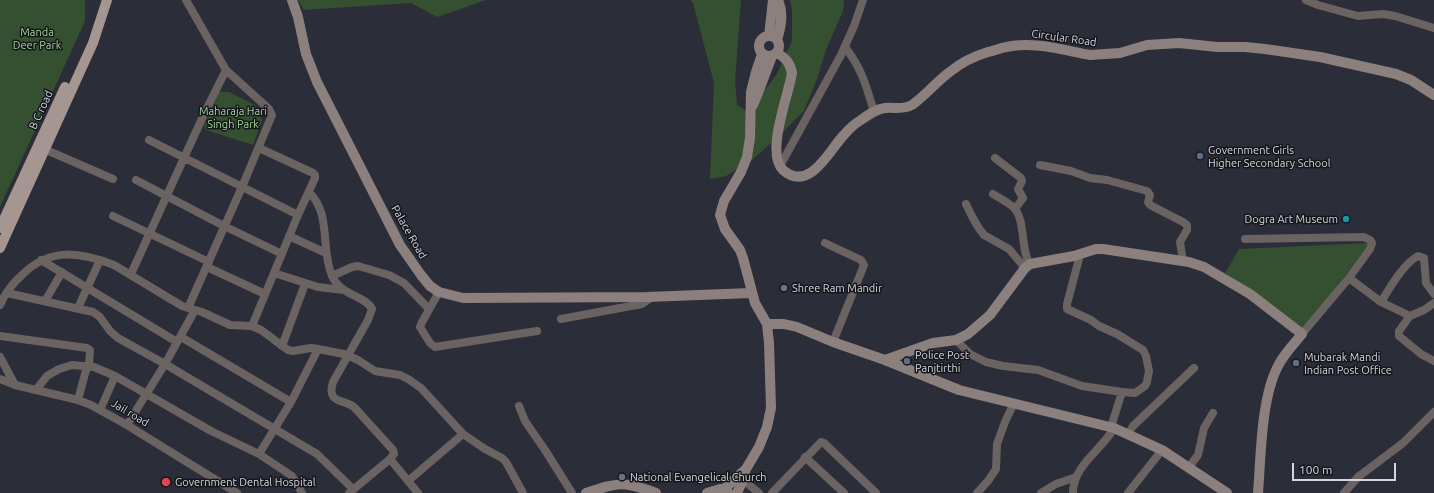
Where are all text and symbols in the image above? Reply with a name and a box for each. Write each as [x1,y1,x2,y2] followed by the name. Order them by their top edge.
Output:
[13,25,61,51] park label: Manda Deer Park
[1031,27,1097,49] street label: Circular Road
[26,88,56,132] street label: B C road
[199,104,267,130] park label: Maharaja Hari Singh Park
[1208,143,1331,169] place label: Government Girls Higher Secondary School
[1195,151,1205,161] marker: Government Girls Higher Secondary School
[388,203,430,261] street label: Palace Road
[1245,212,1338,226] place label: Dogra Art Museum
[1341,214,1351,224] marker: Dogra Art Museum
[792,281,882,295] place label: Shree Ram Mandir
[779,283,789,293] marker: Shree Ram Mandir
[915,348,969,374] place label: Police Post Panjtirthi
[1304,350,1392,376] place label: Mubarak Mandi Indian Post Office
[902,356,912,366] marker: Police Post Panjtirthi
[1291,358,1301,368] marker: Mubarak Mandi Indian Post Office
[109,397,151,429] street label: Jail road
[1294,455,1398,481] scale bar
[1299,463,1332,476] text: 100 m
[630,470,767,484] place label: National Evangelical Church
[617,472,627,482] marker: National Evangelical Church
[175,475,316,489] place label: Government Dental Hospital
[160,476,172,488] marker: Government Dental Hospital

